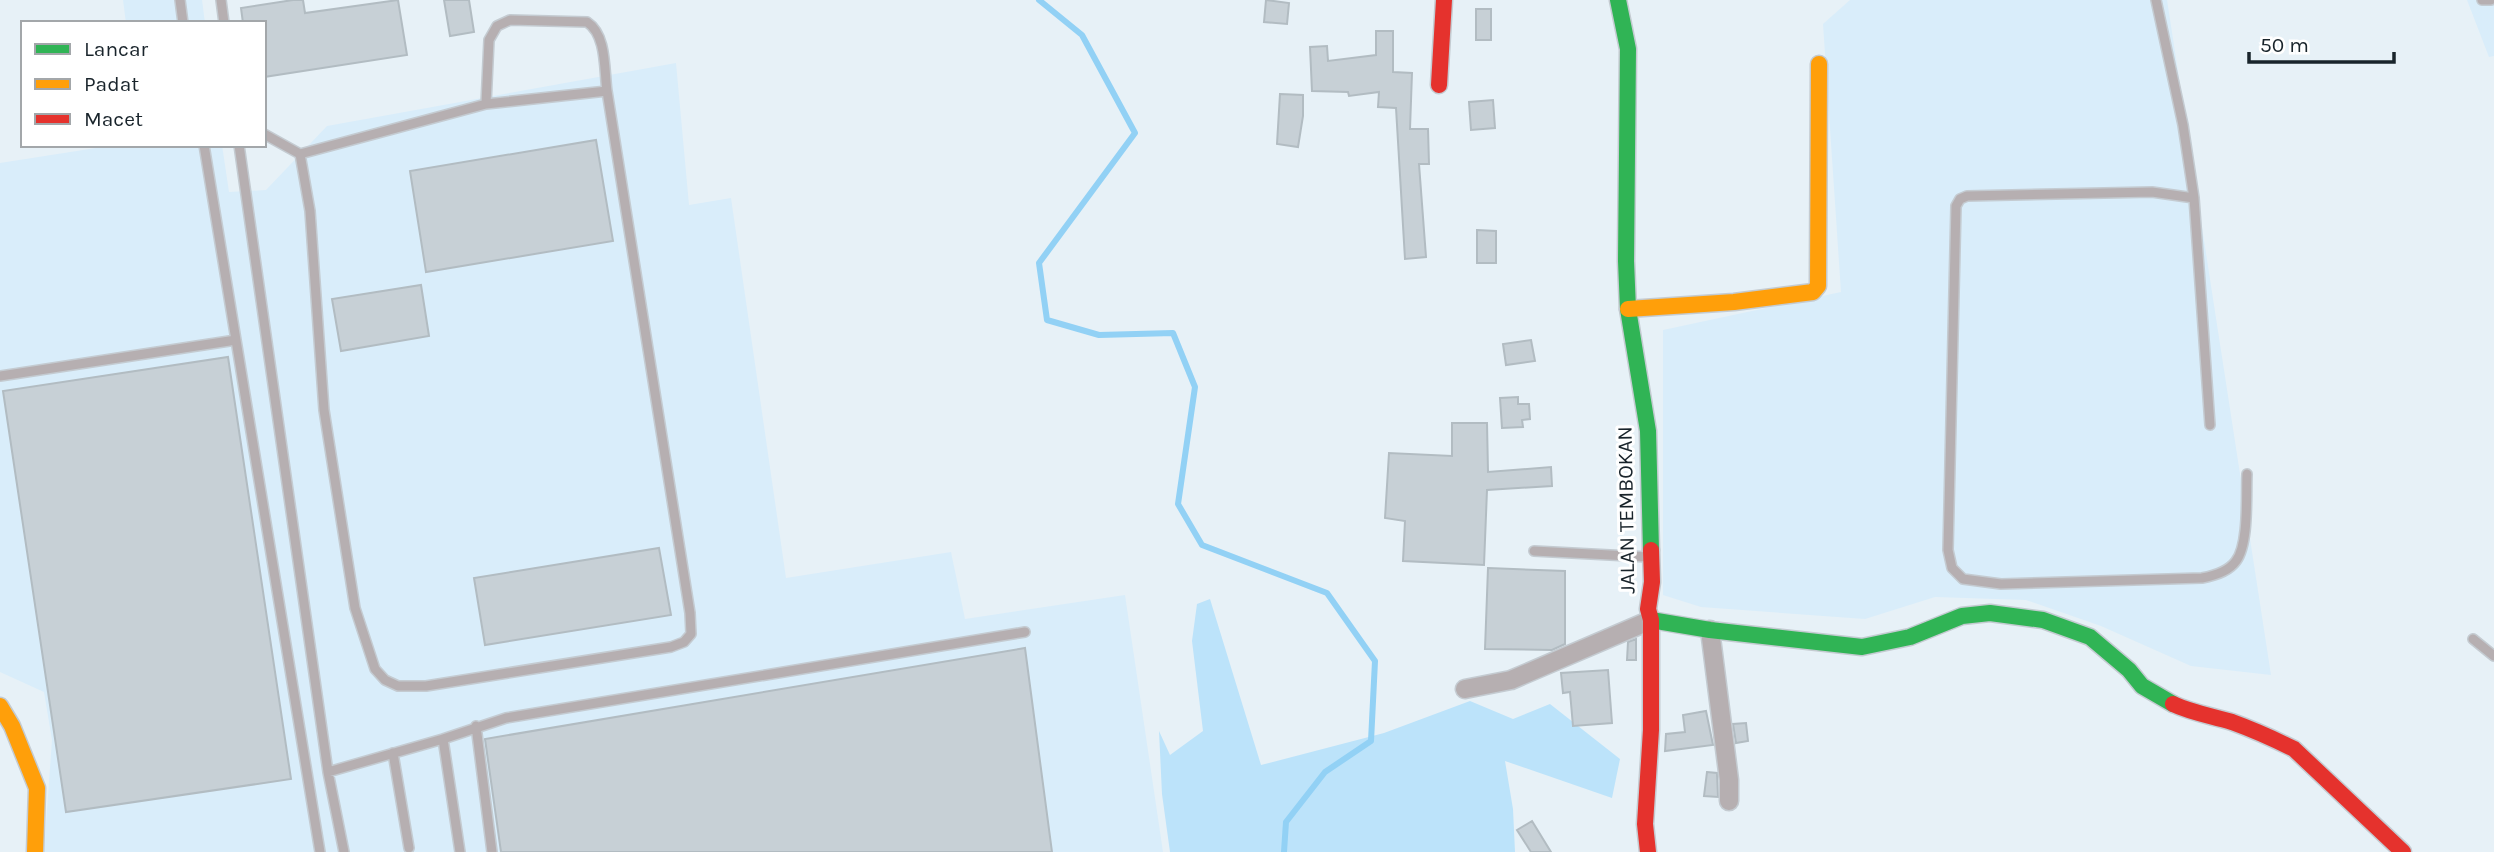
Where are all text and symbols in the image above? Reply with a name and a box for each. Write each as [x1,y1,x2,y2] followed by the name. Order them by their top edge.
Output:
[21,21,266,147] legend
[2249,21,2394,65] scale bar
[2260,33,2309,57] text: 50 m
[84,37,148,61] text: Lancar
[84,72,139,96] text: Padat
[84,107,143,131] text: Macet
[1613,426,1639,594] street label: JALAN TEMBOKAN

